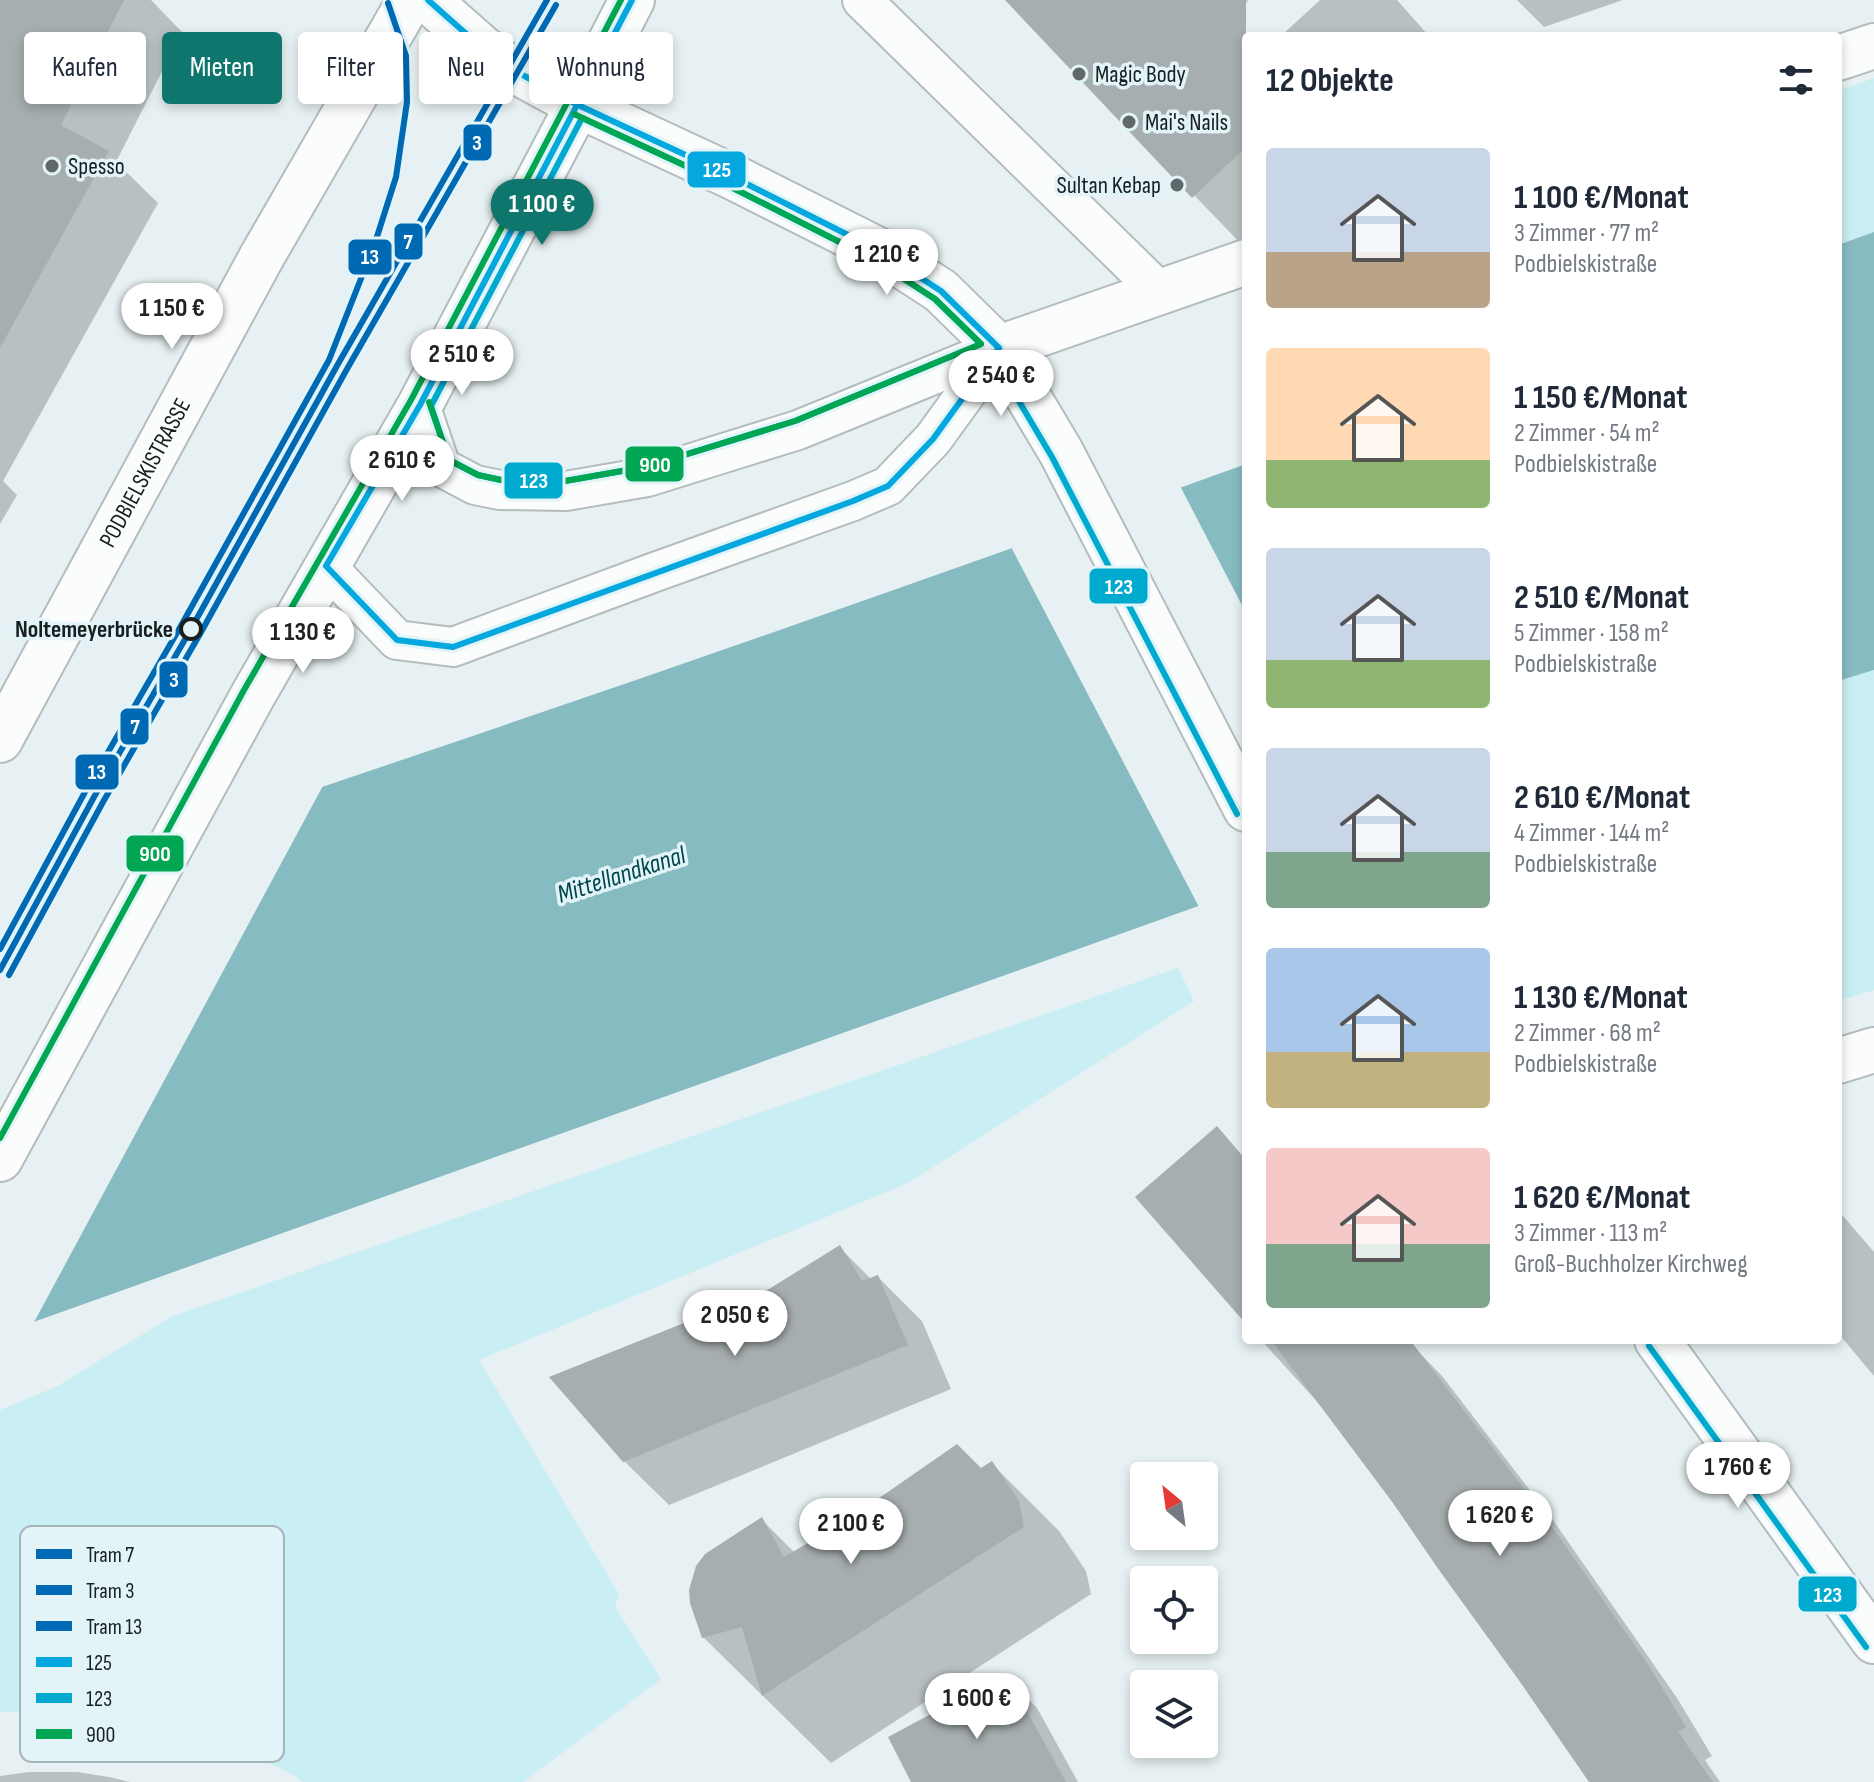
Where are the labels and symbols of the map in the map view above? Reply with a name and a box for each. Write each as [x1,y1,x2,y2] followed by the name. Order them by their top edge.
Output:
[1095,60,1186,89] place label: Magic Body
[1070,65,1088,83] marker: Magic Body
[1145,108,1228,137] place label: Mai's Nails
[1120,113,1138,131] marker: Mai's Nails
[462,123,493,162] line badge: 3
[472,130,482,157] text: 3
[686,150,747,189] line badge: 125
[68,152,125,181] place label: Spesso
[43,157,61,175] marker: Spesso
[703,157,731,184] text: 125
[1057,171,1161,200] place label: Sultan Kebap
[1168,176,1186,194] marker: Sultan Kebap
[468,179,616,247] pin: 1 100 €
[393,222,424,261] line badge: 7
[403,229,413,256] text: 7
[813,229,961,297] pin: 1 210 €
[347,238,393,276] line badge: 13
[361,244,379,271] text: 13
[98,283,246,351] pin: 1 150 €
[388,329,536,397] pin: 2 510 €
[927,350,1075,418] pin: 2 540 €
[93,393,197,552] street label: PODBIELSKISTRASSE
[328,435,476,503] pin: 2 610 €
[624,445,685,483] line badge: 900
[639,452,671,479] text: 900
[503,461,564,500] line badge: 123
[520,468,548,495] text: 123
[1088,567,1149,605] line badge: 123
[1105,574,1133,601] text: 123
[229,607,377,675] pin: 1 130 €
[15,615,173,644] place label: Noltemeyerbrücke
[180,618,202,640] marker: Noltemeyerbrücke
[158,660,189,699] line badge: 3
[169,667,179,694] text: 3
[119,707,150,746] line badge: 7
[130,714,140,741] text: 7
[74,753,120,791] line badge: 13
[88,759,106,786] text: 13
[125,834,185,873] line badge: 900
[554,840,691,911] water label: Mittellandkanal
[139,841,171,868] text: 900
[661,1290,809,1358] pin: 2 050 €
[1664,1442,1812,1510] pin: 1 760 €
[1130,1462,1218,1550] north arrow
[1426,1490,1574,1558] pin: 1 620 €
[777,1498,925,1566] pin: 2 100 €
[20,1526,284,1762] legend
[86,1542,134,1569] text: Tram 7
[1797,1575,1858,1613] line badge: 123
[86,1578,135,1605] text: Tram 3
[1814,1582,1842,1609] text: 123
[86,1614,142,1641] text: Tram 13
[86,1650,112,1677] text: 125
[903,1673,1051,1741] pin: 1 600 €
[86,1686,112,1713] text: 123
[86,1722,115,1749] text: 900

